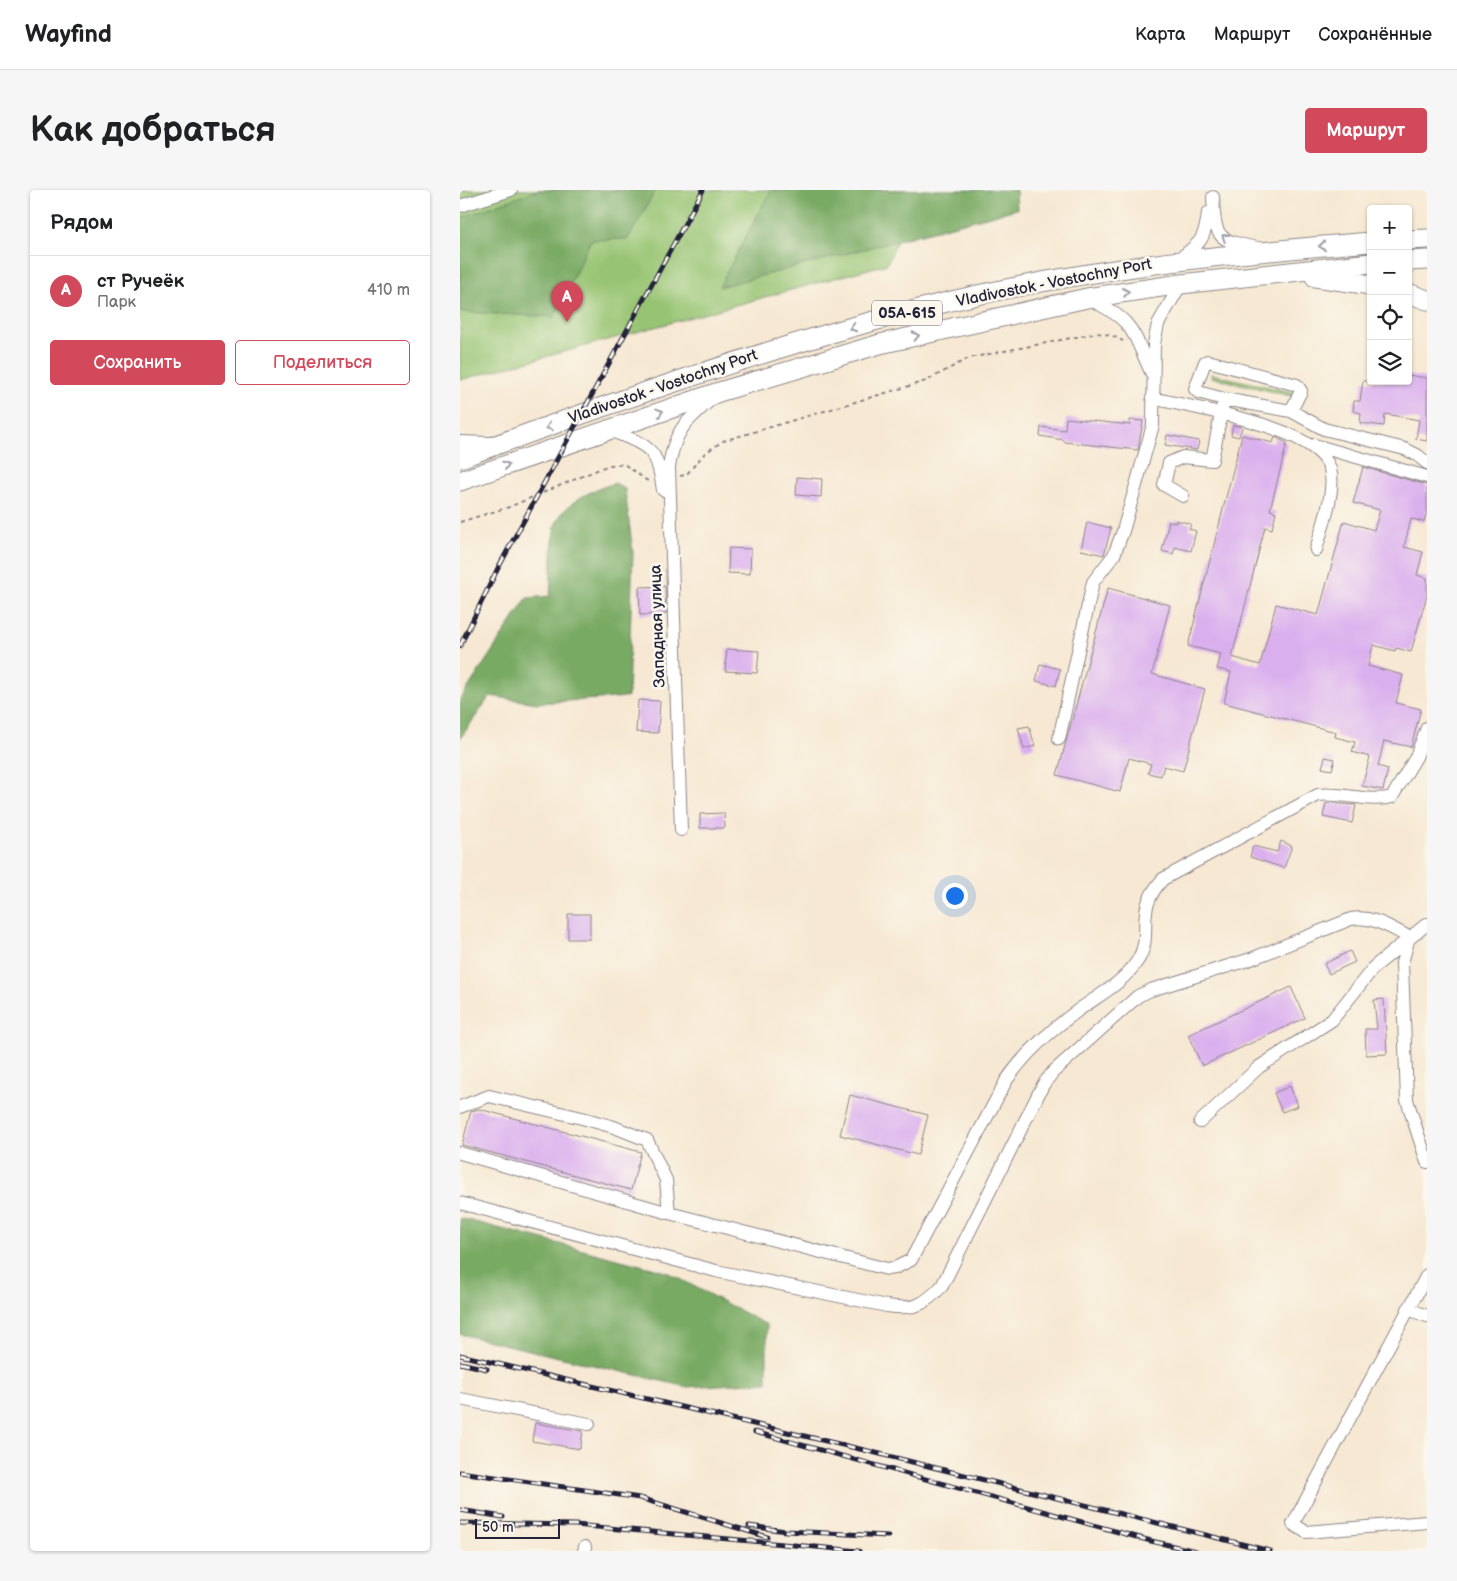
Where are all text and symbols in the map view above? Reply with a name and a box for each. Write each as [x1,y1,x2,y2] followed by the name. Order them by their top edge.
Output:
[25,20,112,49] text: Wayfind
[1135,24,1186,45] text: Карта
[1214,24,1290,45] text: Маршрут
[1318,24,1432,45] text: Сохранённые
[1305,108,1427,153] button: Маршрут
[30,109,276,152] text: Как добраться
[1367,205,1412,385] map controls
[1367,205,1412,250] button: +
[50,210,113,235] text: Рядом
[1221,234,1230,244] one-way arrow
[1318,240,1326,251] one-way arrow
[1367,250,1412,295] button: −
[955,255,1153,311] street label: Vladivostok - Vostochny Port
[97,270,184,293] text: ст Ручеёк
[61,281,71,300] text: A
[367,281,410,300] text: 410 m
[551,281,583,322] pin: A
[1122,288,1131,298] one-way arrow
[97,293,136,312] text: Парк
[1367,295,1412,340] button: locate
[872,300,942,326] road number: 05А-615
[849,322,857,332] one-way arrow
[912,331,920,342] one-way arrow
[50,340,225,385] button: Сохранить
[235,340,410,385] button: Поделиться
[1367,340,1412,385] button: layers
[566,346,760,428] street label: Vladivostok - Vostochny Port
[655,408,663,418] one-way arrow
[545,421,553,431] one-way arrow
[501,461,510,471] one-way arrow
[646,564,670,688] street label: Западная улица
[942,883,968,909] your location
[475,1516,560,1539] scale bar
[482,1519,514,1536] text: 50 m

